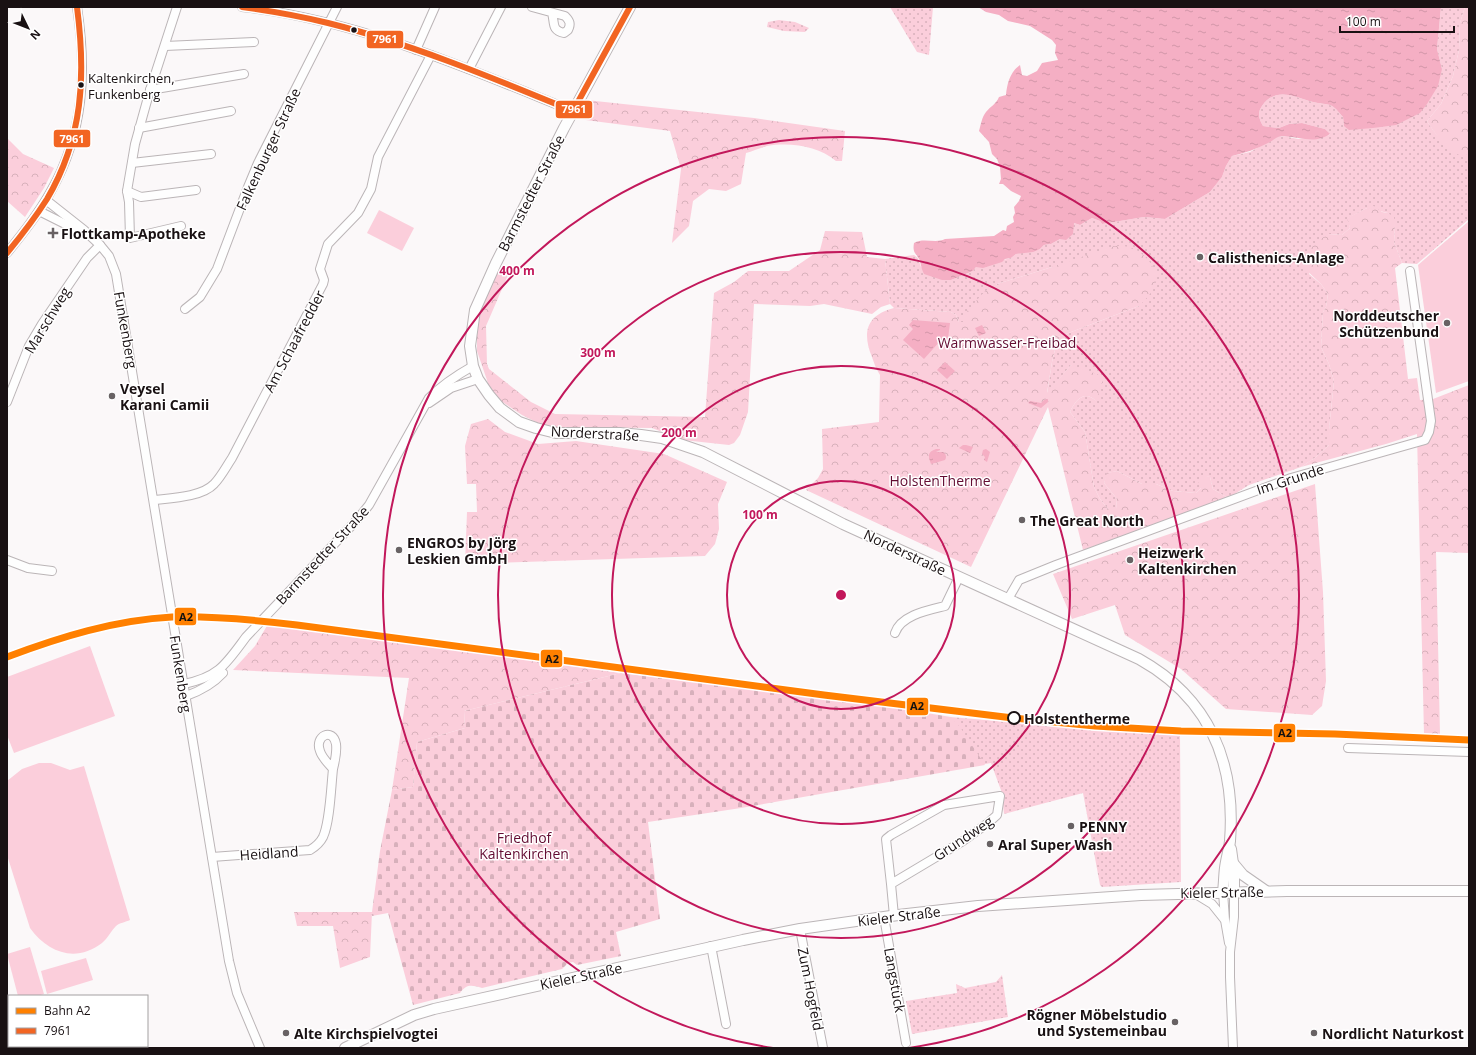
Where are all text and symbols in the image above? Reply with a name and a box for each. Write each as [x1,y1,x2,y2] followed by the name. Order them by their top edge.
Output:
[8,8,48,48] north arrow
[1340,8,1454,34] scale bar
[1346,13,1381,30] text: 100 m
[349,25,359,35] unlabelled marker
[27,27,44,44] text: N
[366,30,404,49] line badge: 7961
[372,31,398,46] text: 7961
[88,69,175,103] place label: Kaltenkirchen, Funkenberg
[76,80,86,90] marker: Kaltenkirchen, Funkenberg
[231,85,305,213] street label: Falkenburger Straße
[555,100,593,119] line badge: 7961
[561,101,587,116] text: 7961
[53,129,91,148] line badge: 7961
[59,131,85,146] text: 7961
[493,131,569,255] street label: Barmstedter Straße
[61,224,206,243] place label: Flottkamp-Apotheke
[48,228,58,238] marker: Flottkamp-Apotheke
[1208,248,1344,267] place label: Calisthenics-Anlage
[1195,252,1205,262] marker: Calisthenics-Anlage
[499,262,535,279] text: 400 m
[20,283,74,357] street label: Marschweg
[259,286,329,395] street label: Am Schaafredder
[110,290,142,370] street label: Funkenberg
[1333,306,1440,341] place label: Norddeutscher Schützenbund
[1442,318,1452,328] marker: Norddeutscher Schützenbund
[938,333,1076,352] park label: Warmwasser-Freibad
[580,344,616,361] text: 300 m
[120,379,209,414] place label: Veysel Karani Camii
[107,391,117,401] marker: Veysel Karani Camii
[550,421,640,445] street label: Norderstraße
[661,424,697,441] text: 200 m
[1254,459,1326,499] street label: Im Grunde
[889,471,991,490] park label: HolstenTherme
[271,501,373,608] street label: Barmstedter Straße
[742,506,778,523] text: 100 m
[1030,511,1144,530] place label: The Great North
[1017,515,1027,525] marker: The Great North
[861,525,949,579] street label: Norderstraße
[407,533,516,568] place label: ENGROS by Jörg Leskien GmbH
[1138,543,1237,578] place label: Heizwerk Kaltenkirchen
[394,545,404,555] marker: ENGROS by Jörg Leskien GmbH
[1125,555,1135,565] marker: Heizwerk Kaltenkirchen
[834,588,848,602] centre of rings
[174,607,197,626] line badge: A2
[179,609,193,624] text: A2
[166,634,197,714] street label: Funkenberg
[540,649,563,668] line badge: A2
[545,651,559,666] text: A2
[906,697,929,716] line badge: A2
[910,698,924,713] text: A2
[1024,709,1130,728] place label: Holstentherme
[1007,711,1021,725] marker: Holstentherme
[1273,723,1296,743] line badge: A2
[1278,725,1292,740] text: A2
[930,811,997,865] street label: Grundweg
[1079,817,1127,836] place label: PENNY
[1066,821,1076,831] marker: PENNY
[479,828,569,863] park label: Friedhof Kaltenkirchen
[998,835,1113,854] place label: Aral Super Wash
[985,839,995,849] marker: Aral Super Wash
[239,841,299,865] street label: Heidland
[1180,882,1264,902] street label: Kieler Straße
[856,901,942,931] street label: Kieler Straße
[794,946,828,1032] street label: Zum Hogfeld
[880,946,910,1015] street label: Langstück
[538,958,624,994] street label: Kieler Straße
[8,995,148,1047] legend
[44,1002,91,1019] text: Bahn A2
[1026,1005,1167,1040] place label: Rögner Möbelstudio und Systemeinbau
[1170,1017,1180,1027] marker: Rögner Möbelstudio und Systemeinbau
[44,1022,71,1039] text: 7961
[294,1024,438,1043] place label: Alte Kirchspielvogtei
[1322,1024,1464,1043] place label: Nordlicht Naturkost
[281,1028,291,1038] marker: Alte Kirchspielvogtei
[1309,1028,1319,1038] marker: Nordlicht Naturkost

